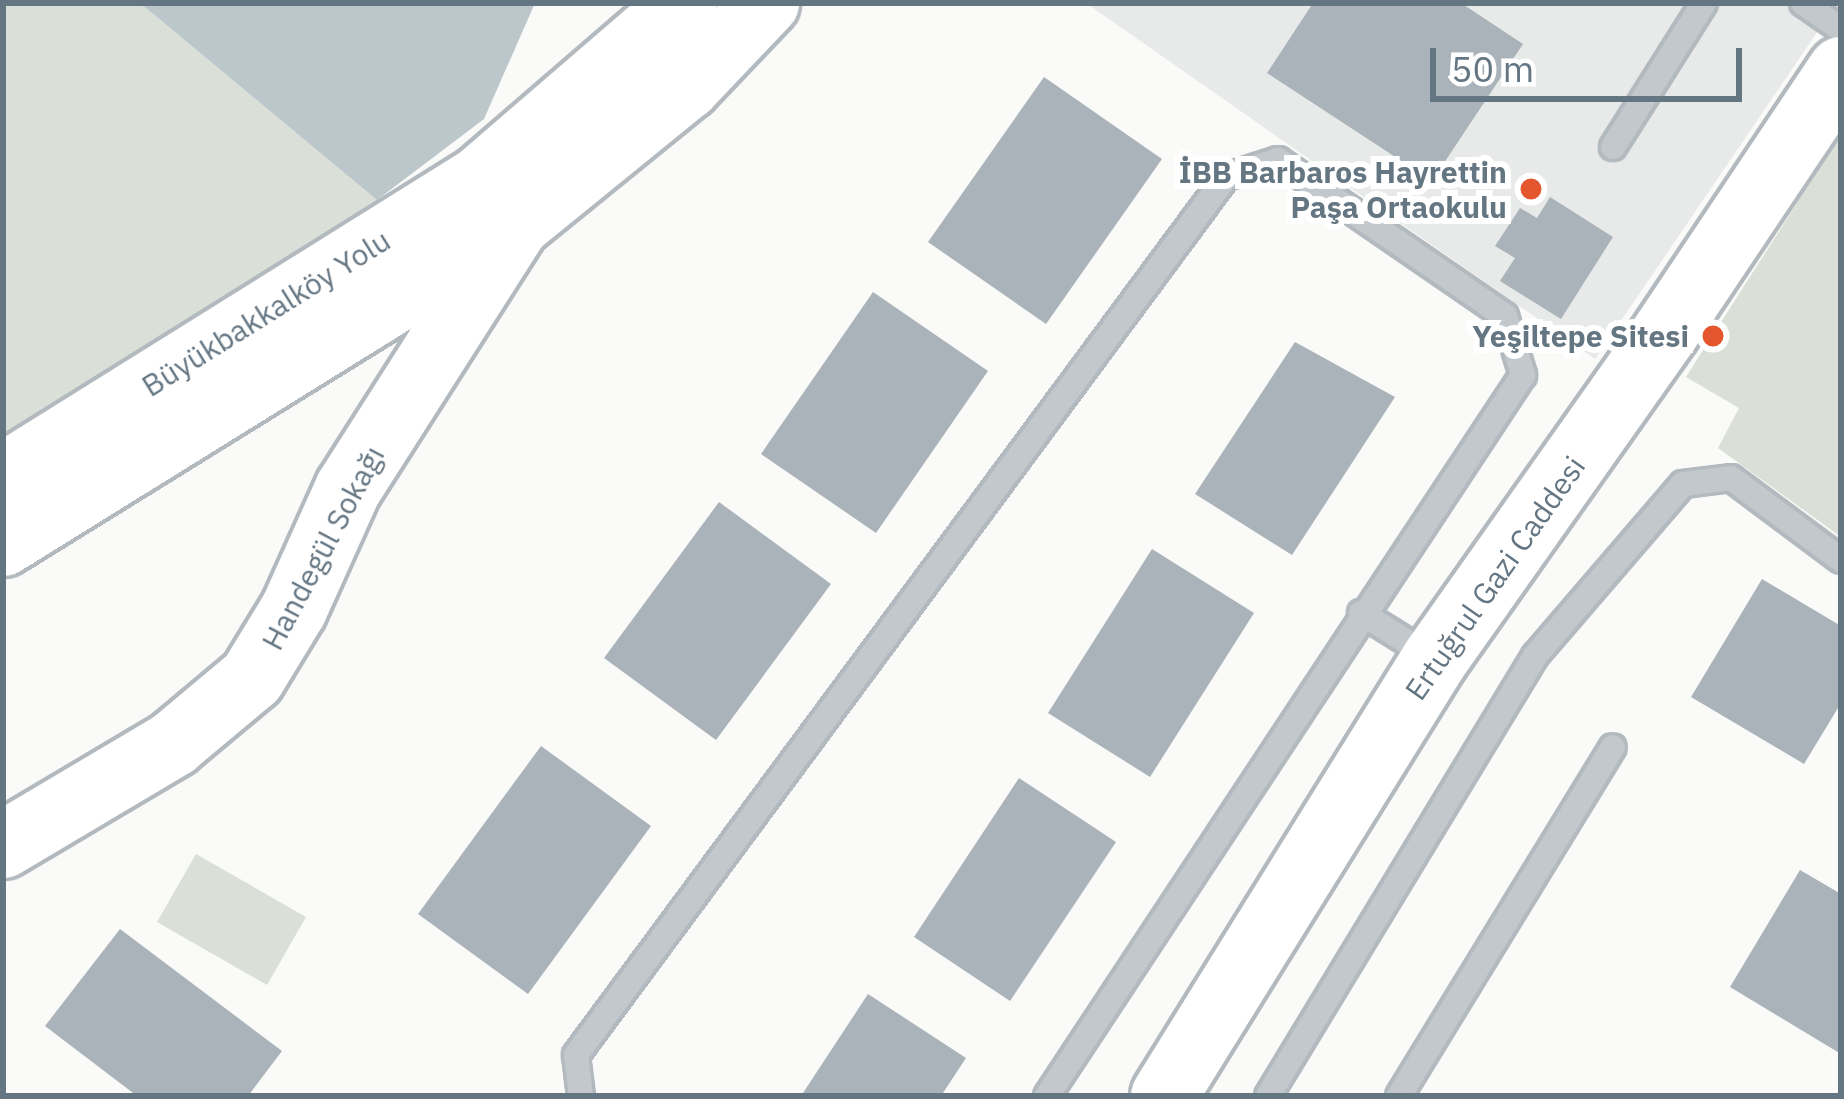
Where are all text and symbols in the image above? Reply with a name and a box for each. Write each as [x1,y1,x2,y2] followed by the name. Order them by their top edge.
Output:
[1436,24,1748,98] scale bar
[1451,45,1534,92] text: 50 m
[1179,154,1507,225] place label: İBB Barbaros Hayrettin Paşa Ortaokulu
[1518,176,1544,202] marker: İBB Barbaros Hayrettin Paşa Ortaokulu
[135,222,397,404] street label: Büyükbakkalköy Yolu
[1472,318,1689,354] place label: Yeşiltepe Sitesi
[1700,323,1726,349] marker: Yeşiltepe Sitesi
[254,440,392,656] street label: Handegül Sokağı
[1397,449,1593,707] street label: Ertuğrul Gazi Caddesi

